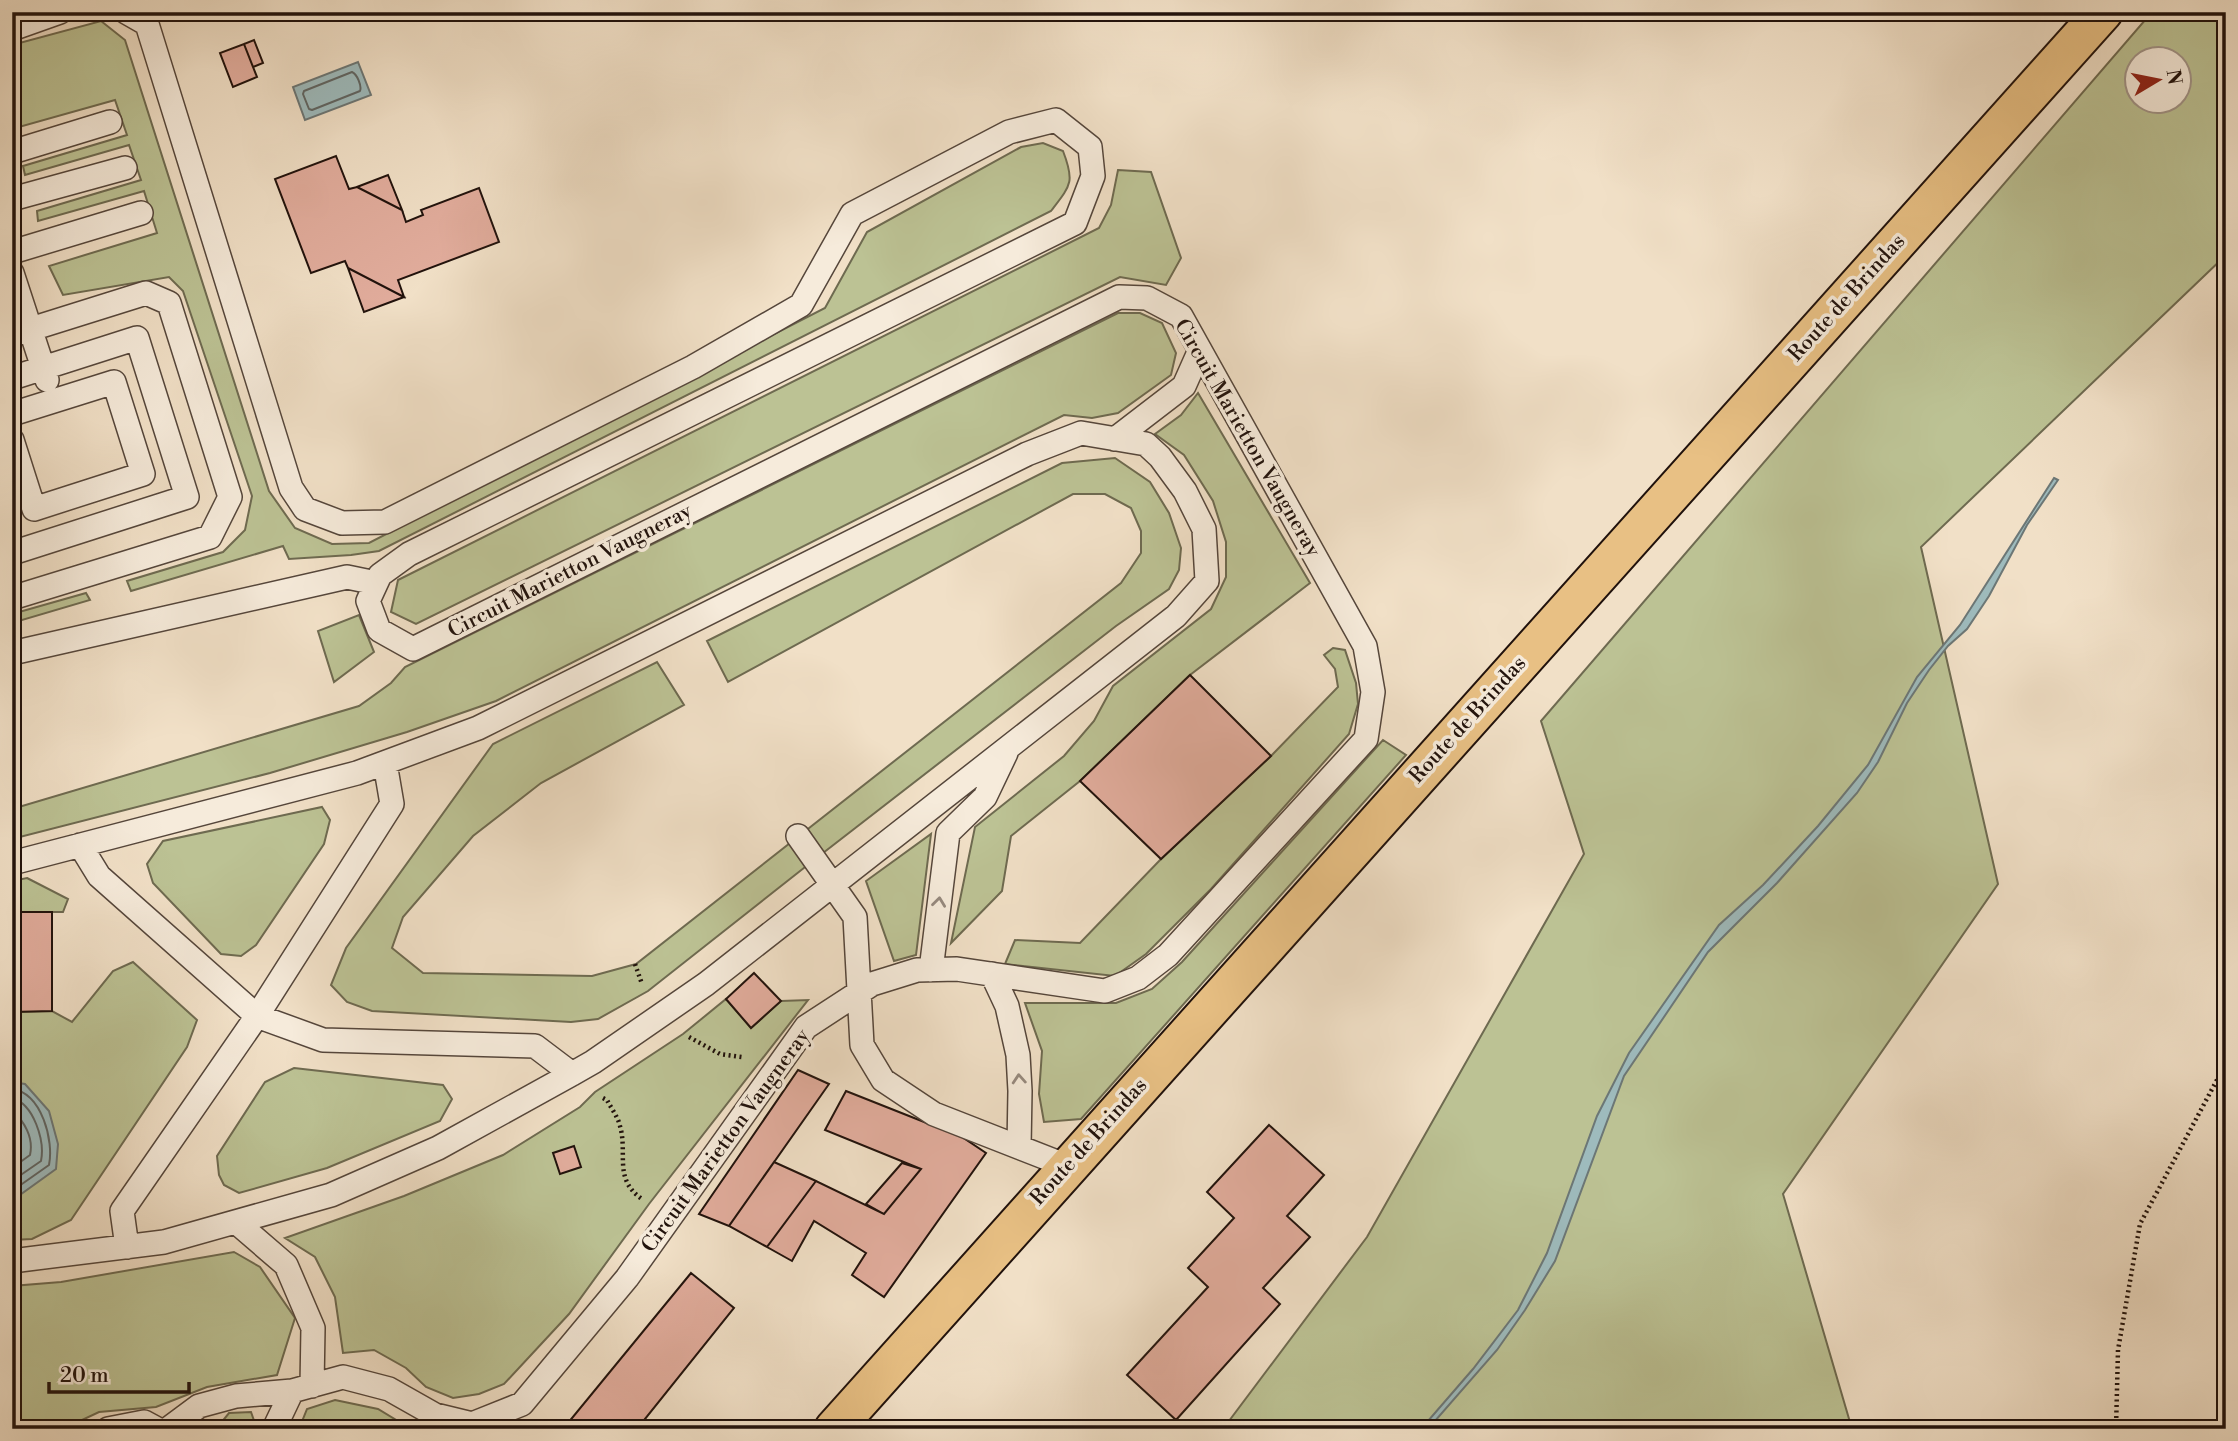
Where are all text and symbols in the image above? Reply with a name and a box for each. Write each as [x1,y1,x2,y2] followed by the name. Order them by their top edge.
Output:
[2122,46,2192,116] north arrow
[2161,68,2187,87] text: N
[1783,229,1911,367] street label: Route de Brindas
[1168,315,1326,562] street label: Circuit Marietton Vaugneray
[444,498,697,644] street label: Circuit Marietton Vaugneray
[1404,651,1532,789] street label: Route de Brindas
[932,896,947,908] one-way arrow
[636,1023,816,1258] street label: Circuit Marietton Vaugneray
[1012,1073,1027,1084] one-way arrow
[1025,1073,1153,1211] street label: Route de Brindas
[49,1350,189,1394] scale bar
[60,1363,109,1389] text: 20 m

